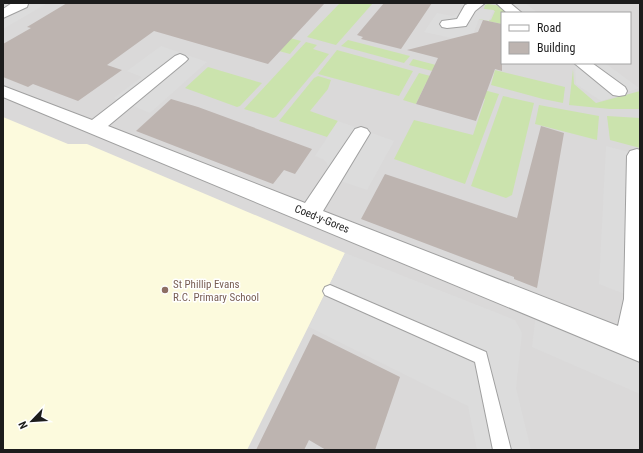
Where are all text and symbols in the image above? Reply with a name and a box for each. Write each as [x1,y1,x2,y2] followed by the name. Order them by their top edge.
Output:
[501,12,631,64] legend
[537,21,561,35] text: Road
[537,41,575,55] text: Building
[293,202,351,236] street label: Coed-y-Gores
[173,278,259,304] place label: St Phillip Evans R.C. Primary School
[160,285,170,295] marker: St Phillip Evans R.C. Primary School
[12,401,52,441] north arrow
[16,419,31,431] text: N

